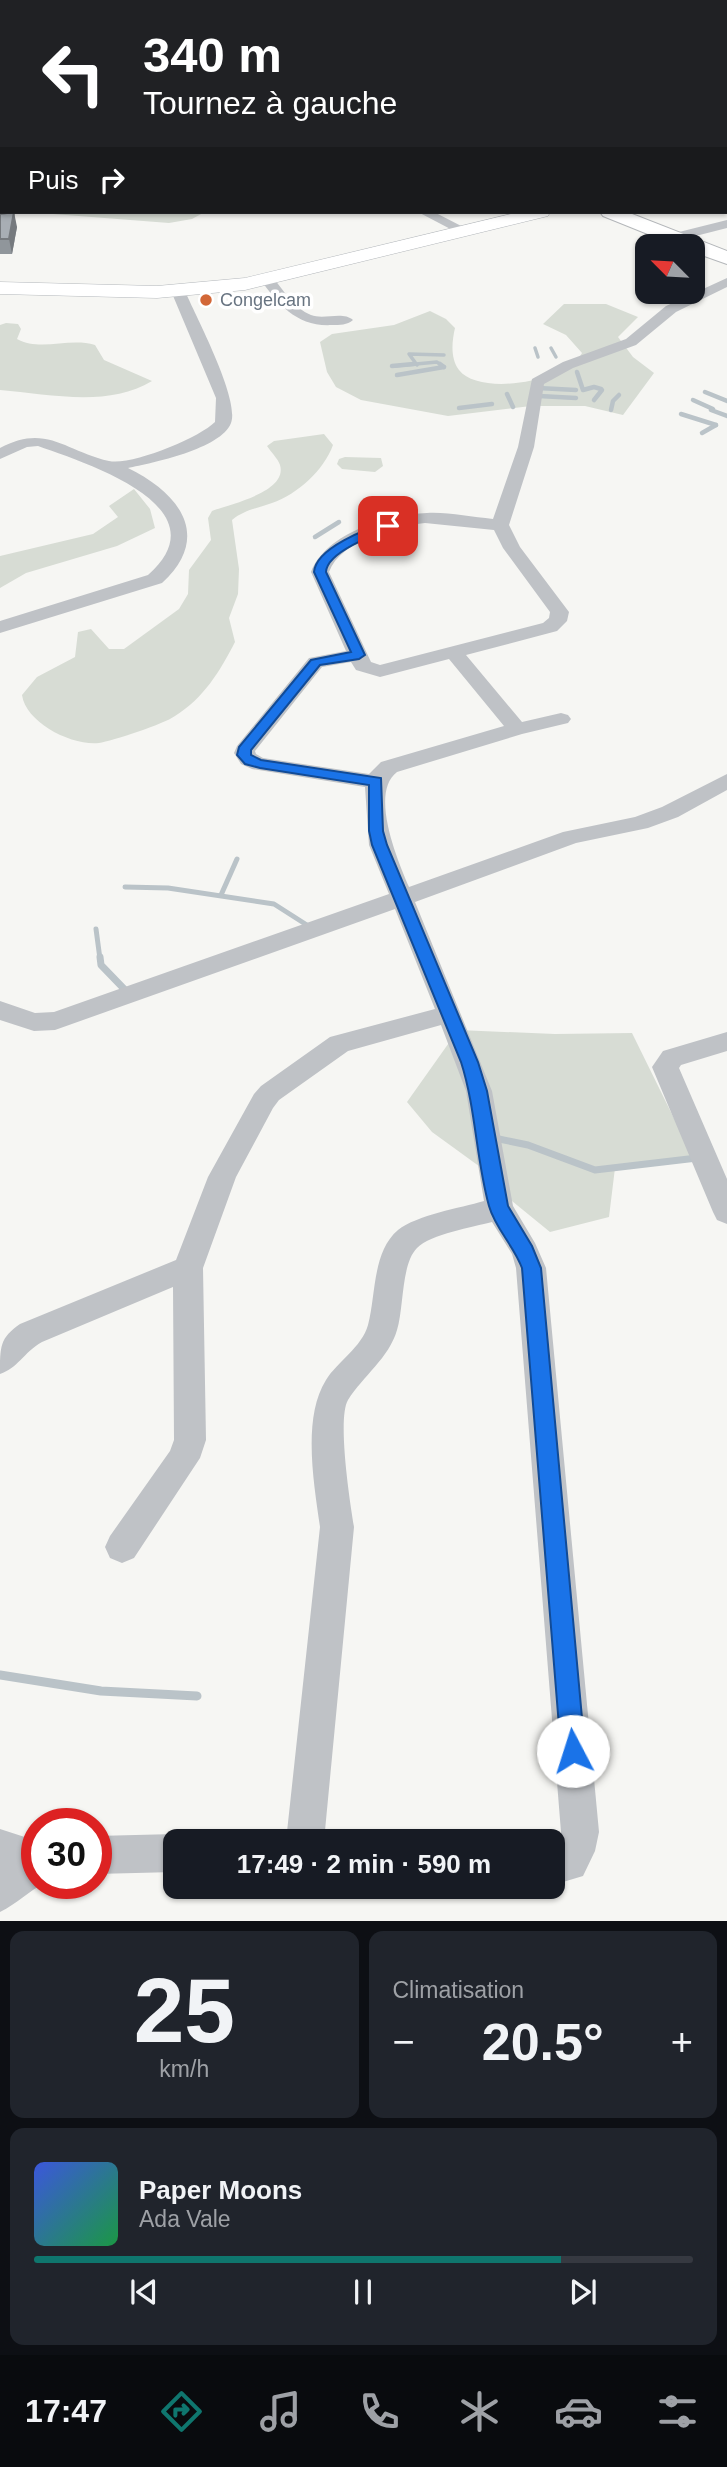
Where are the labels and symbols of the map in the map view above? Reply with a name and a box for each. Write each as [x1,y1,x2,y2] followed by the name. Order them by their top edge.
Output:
[635,234,705,304] north arrow
[220,290,311,310] place label: Congelcam
[198,292,214,308] marker: Congelcam
[358,496,418,556] pin
[536,1714,610,1788] position arrow
[21,1808,112,1899] speed limit sign: 30

